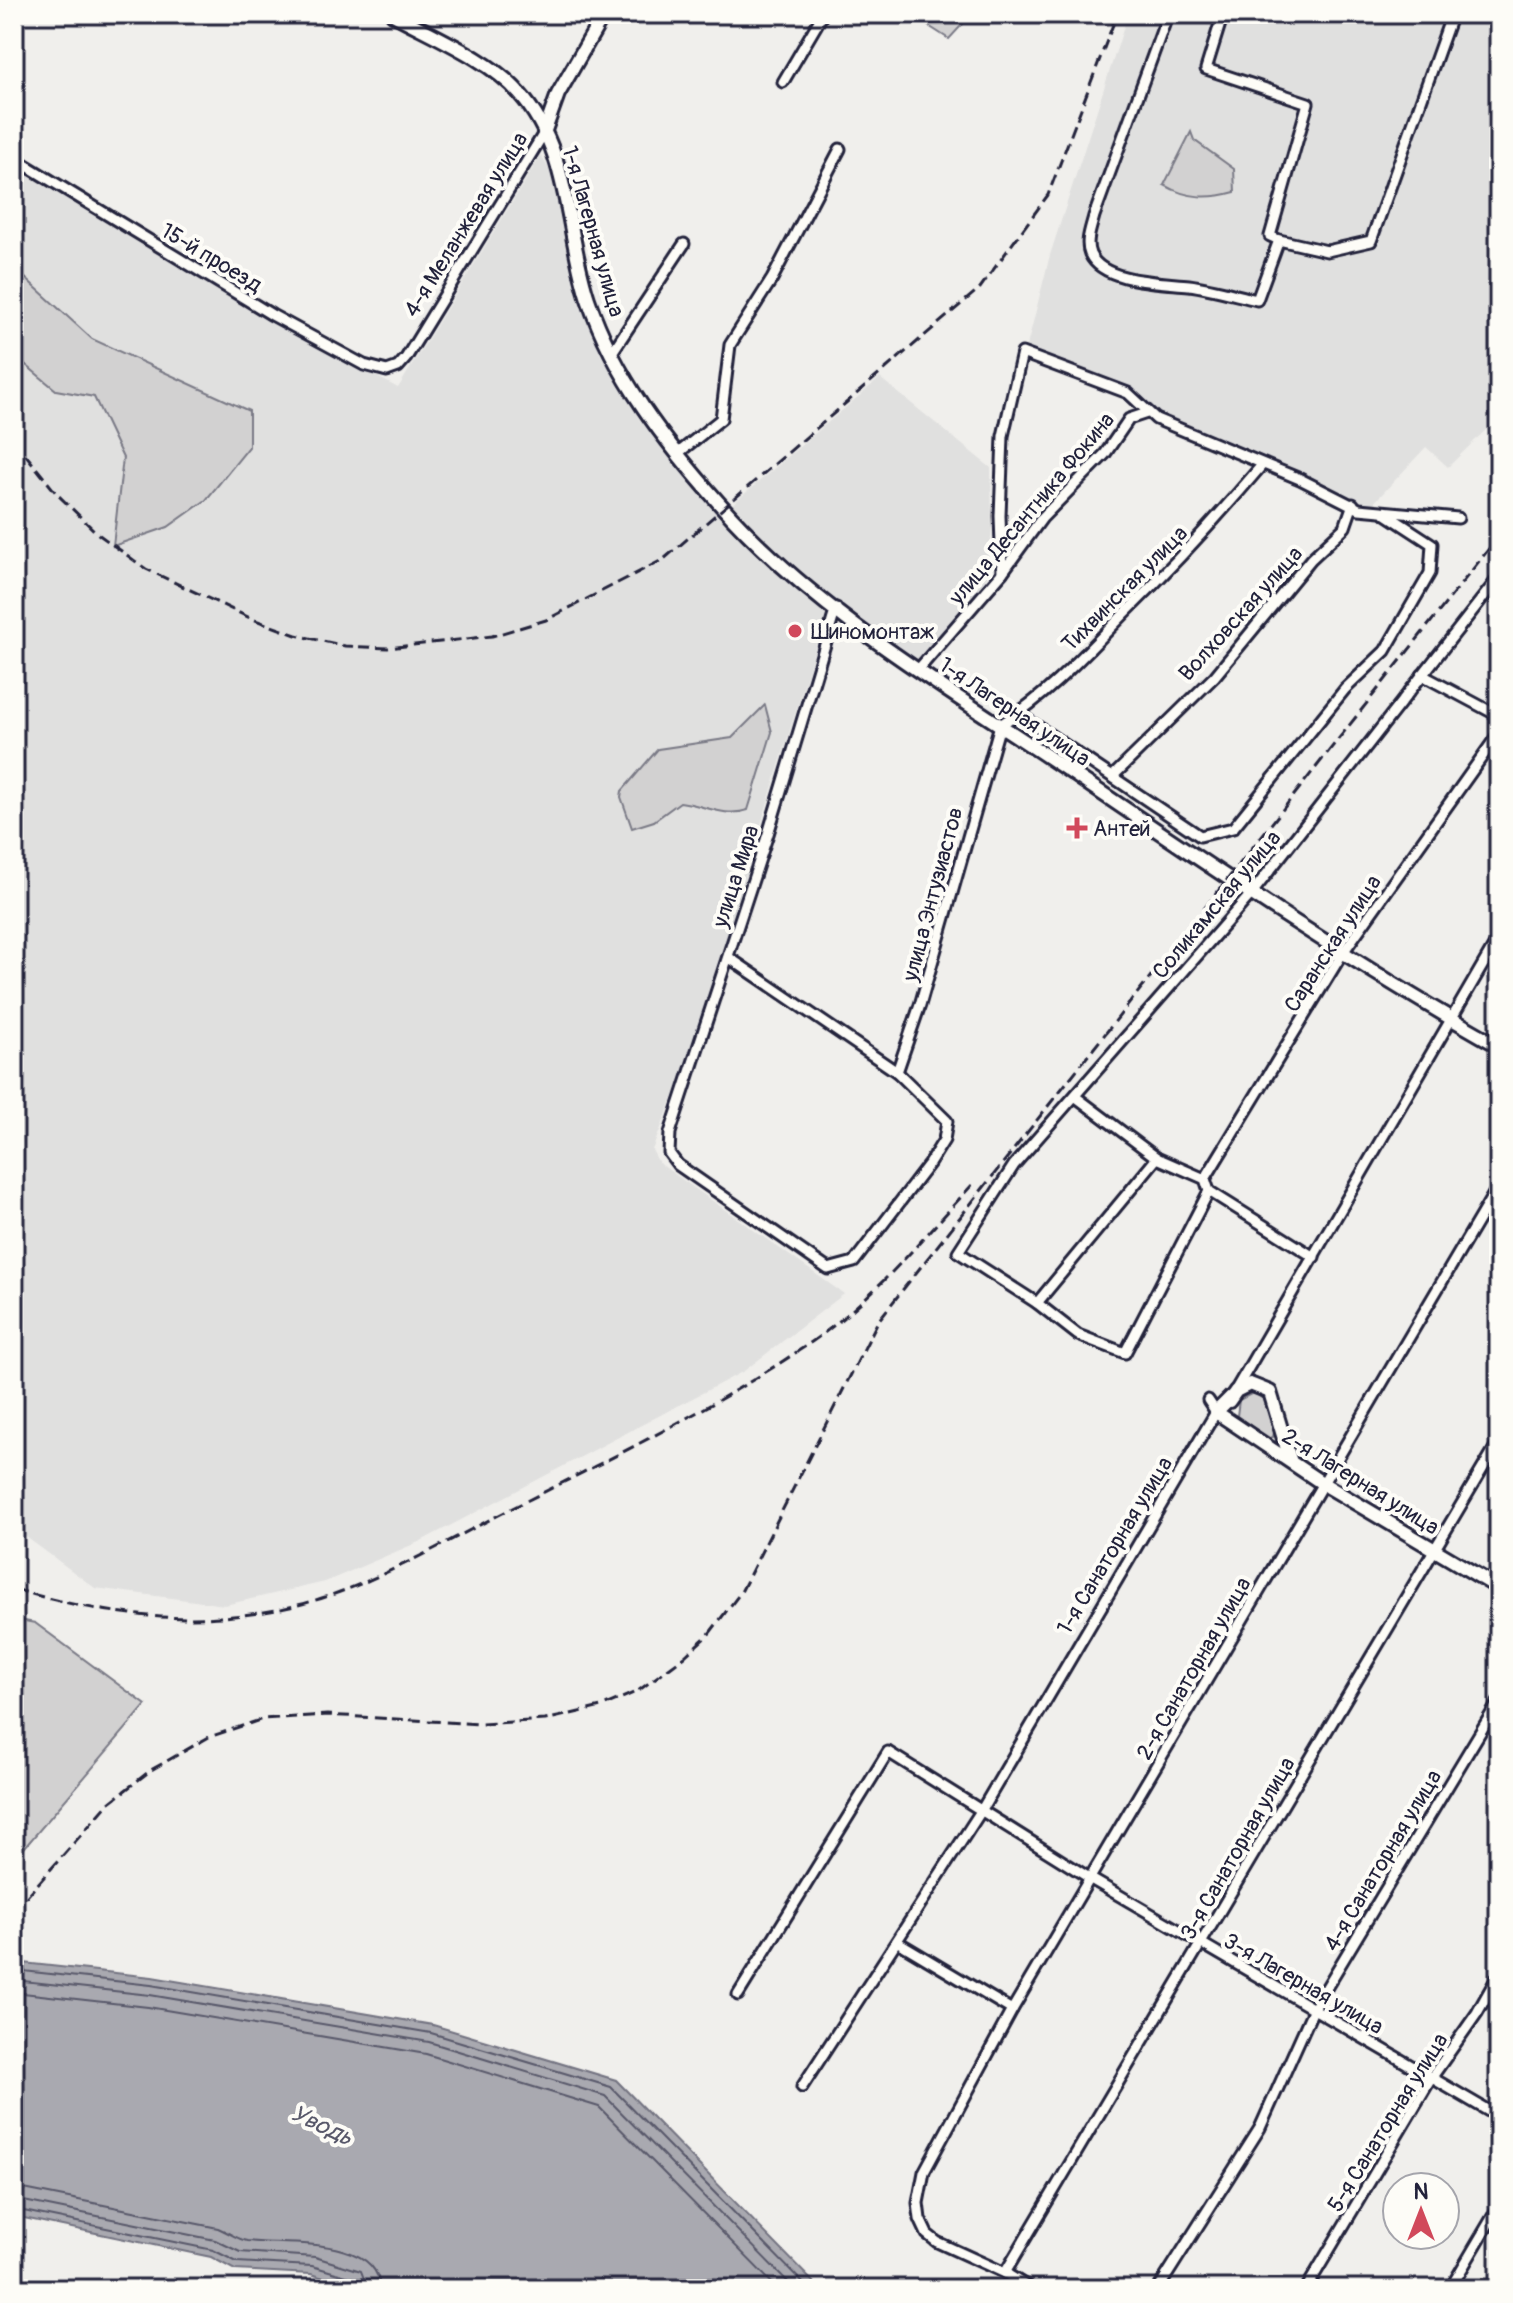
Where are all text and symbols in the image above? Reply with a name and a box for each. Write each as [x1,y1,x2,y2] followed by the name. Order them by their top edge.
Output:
[398,127,534,322] street label: 4-я Меланжевая улица
[555,143,631,320] street label: 1-я Лагерная улица
[156,217,267,299] street label: 15-й проезд
[942,407,1121,612] street label: улица Десантника Фокина
[1056,520,1194,658] street label: Тихвинская улица
[1173,540,1309,687] street label: Волховская улица
[811,618,934,646] place label: Шиномонтаж
[786,622,804,640] marker: Шиномонтаж
[934,651,1095,773] street label: 1-я Лагерная улица
[896,804,970,985] street label: улица Энтузиастов
[1093,815,1151,843] place label: Антей
[1068,819,1086,837] marker: Антей
[706,822,766,932] street label: улица Мира
[1146,825,1287,985] street label: Соликамская улица
[1278,870,1388,1017] street label: Саранская улица
[1277,1422,1444,1541] street label: 2-я Лагерная улица
[1051,1452,1179,1639] street label: 1-я Санаторная улица
[1130,1572,1258,1765] street label: 2-я Санаторная улица
[1174,1752,1302,1945] street label: 3-я Санаторная улица
[1318,1765,1448,1956] street label: 4-я Санаторная улица
[1219,1927,1388,2041] street label: 3-я Лагерная улица
[1321,2028,1454,2217] street label: 5-я Санаторная улица
[286,2099,357,2152] water label: Уводь
[1381,2171,1461,2251] north arrow
[1414,2178,1429,2206] text: N

